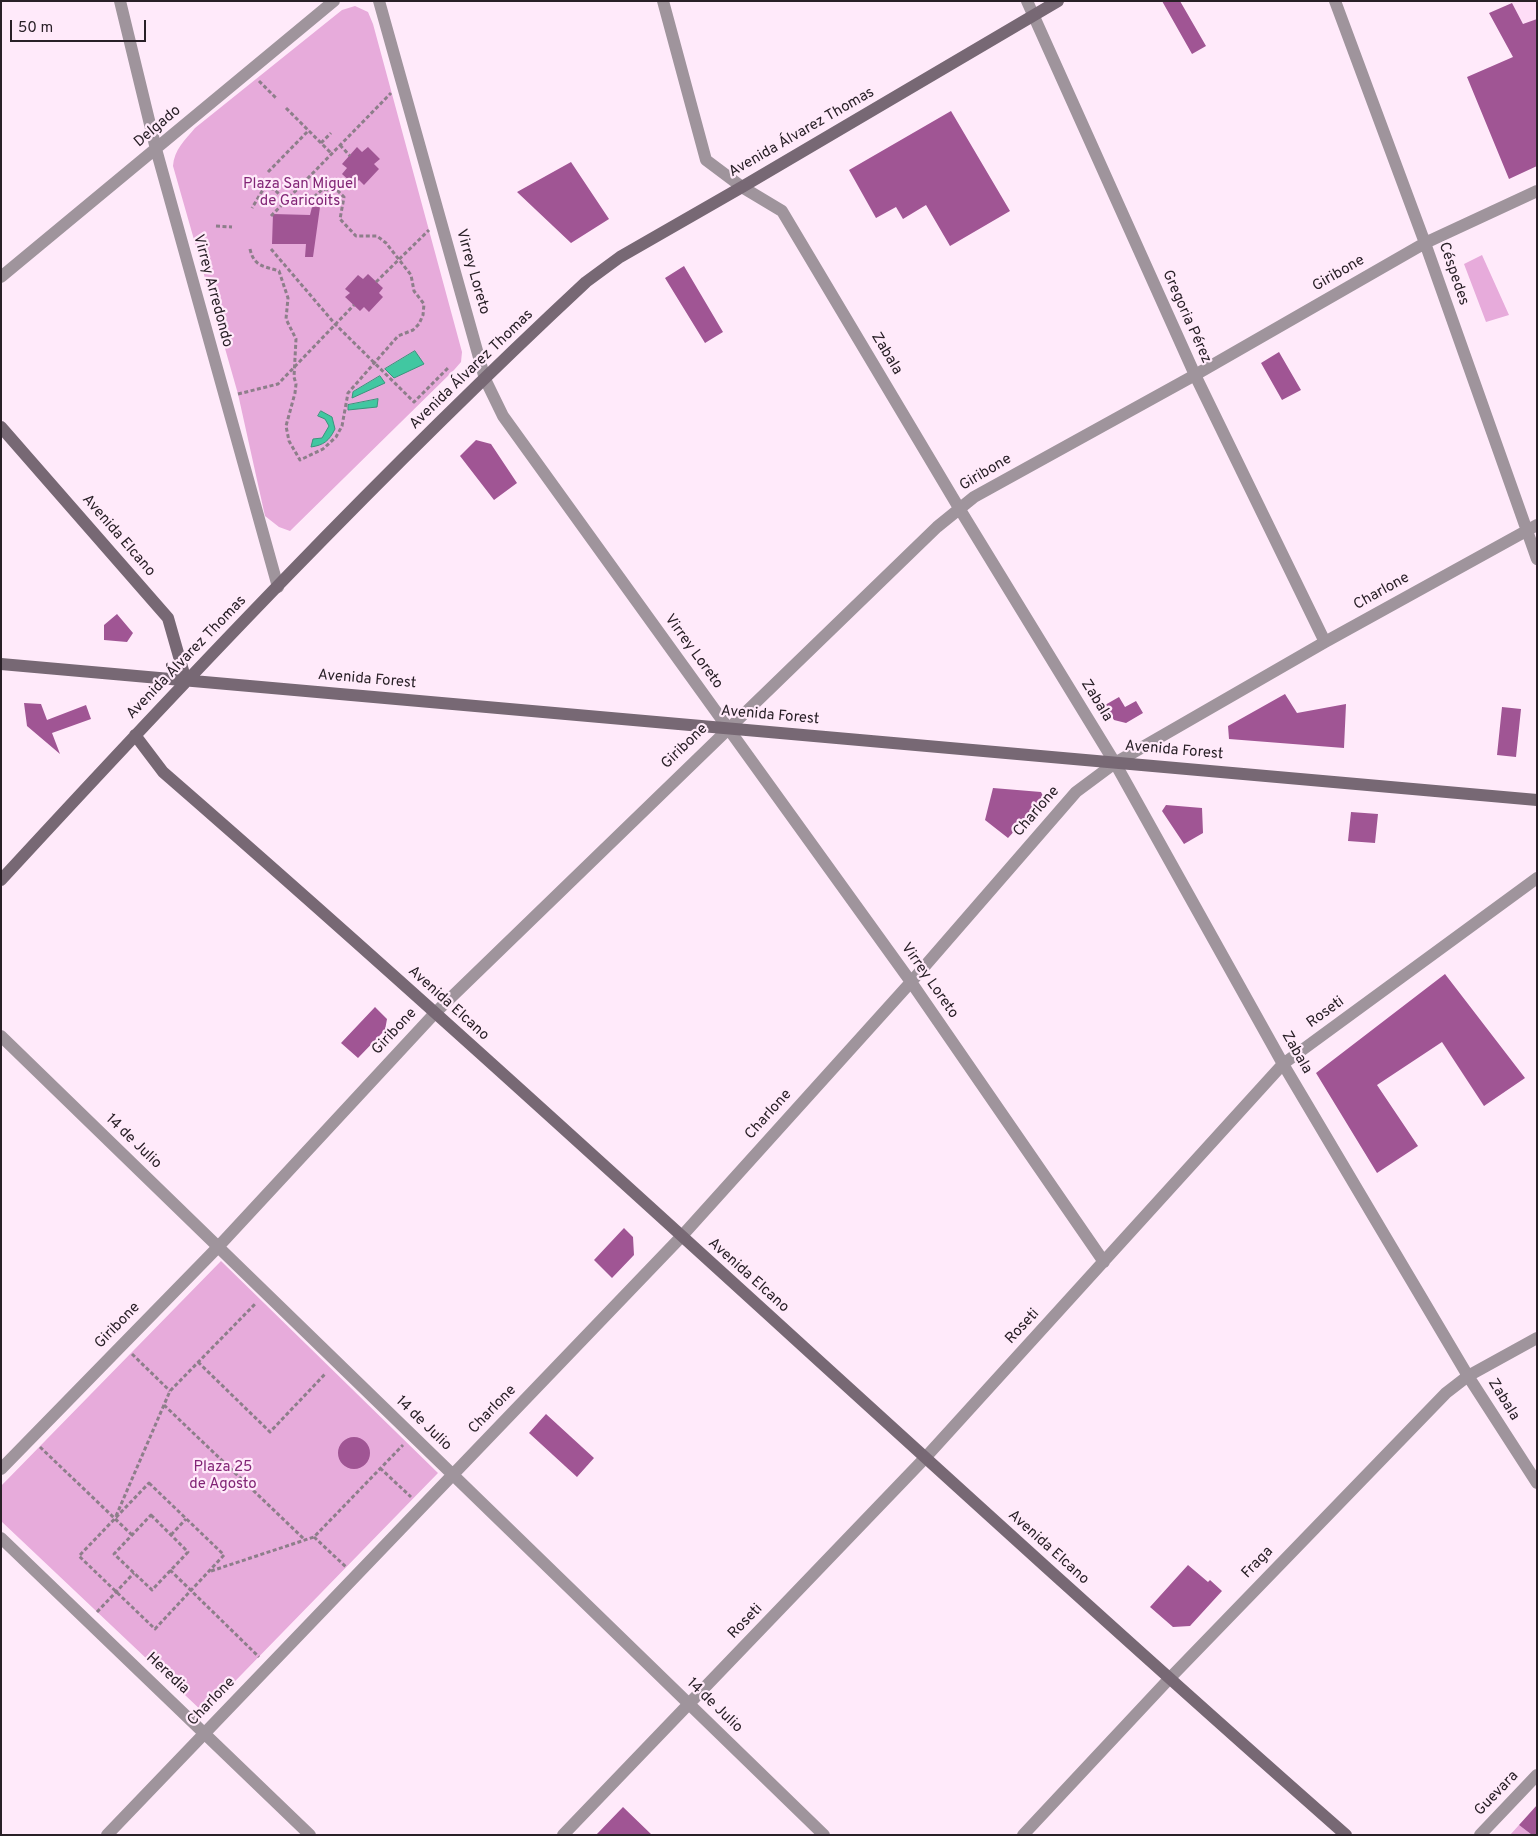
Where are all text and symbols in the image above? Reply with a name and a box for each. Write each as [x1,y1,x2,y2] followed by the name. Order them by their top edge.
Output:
[12,10,149,42] scale bar
[18,19,53,38] text: 50 m
[726,84,878,182] street label: Avenida Álvarez Thomas
[131,102,185,152] street label: Delgado
[243,176,357,211] park label: Plaza San Miguel de Garicoits
[451,227,493,317] street label: Virrey Loreto
[188,233,236,349] street label: Virrey Arredondo
[1434,240,1472,308] street label: Céspedes
[1310,252,1368,296] street label: Giribone
[1157,268,1215,366] street label: Gregoria Pérez
[406,306,538,434] street label: Avenida Álvarez Thomas
[866,330,906,378] street label: Zabala
[957,451,1015,495] street label: Giribone
[78,491,158,581] street label: Avenida Elcano
[1351,569,1413,615] street label: Charlone
[123,592,251,724] street label: Avenida Álvarez Thomas
[660,611,726,693] street label: Virrey Loreto
[317,667,417,693] street label: Avenida Forest
[1076,677,1116,725] street label: Zabala
[720,703,820,729] street label: Avenida Forest
[658,721,712,773] street label: Giribone
[1124,738,1224,764] street label: Avenida Forest
[1010,783,1064,841] street label: Charlone
[896,940,962,1022] street label: Virrey Loreto
[404,963,492,1045] street label: Avenida Elcano
[1304,993,1348,1033] street label: Roseti
[369,1005,421,1059] street label: Giribone
[1277,1029,1315,1077] street label: Zabala
[742,1086,796,1144] street label: Charlone
[101,1111,165,1173] street label: 14 de Julio
[704,1235,792,1317] street label: Avenida Elcano
[92,1299,144,1353] street label: Giribone
[1002,1306,1044,1348] street label: Roseti
[1483,1376,1523,1424] street label: Zabala
[465,1382,521,1438] street label: Charlone
[391,1393,455,1455] street label: 14 de Julio
[189,1459,257,1494] park label: Plaza 25 de Agosto
[1004,1507,1092,1589] street label: Avenida Elcano
[1239,1543,1277,1583] street label: Fraga
[725,1601,767,1643] street label: Roseti
[142,1649,192,1699] street label: Heredia
[184,1674,240,1730] street label: Charlone
[682,1675,746,1737] street label: 14 de Julio
[1471,1768,1523,1820] street label: Guevara

